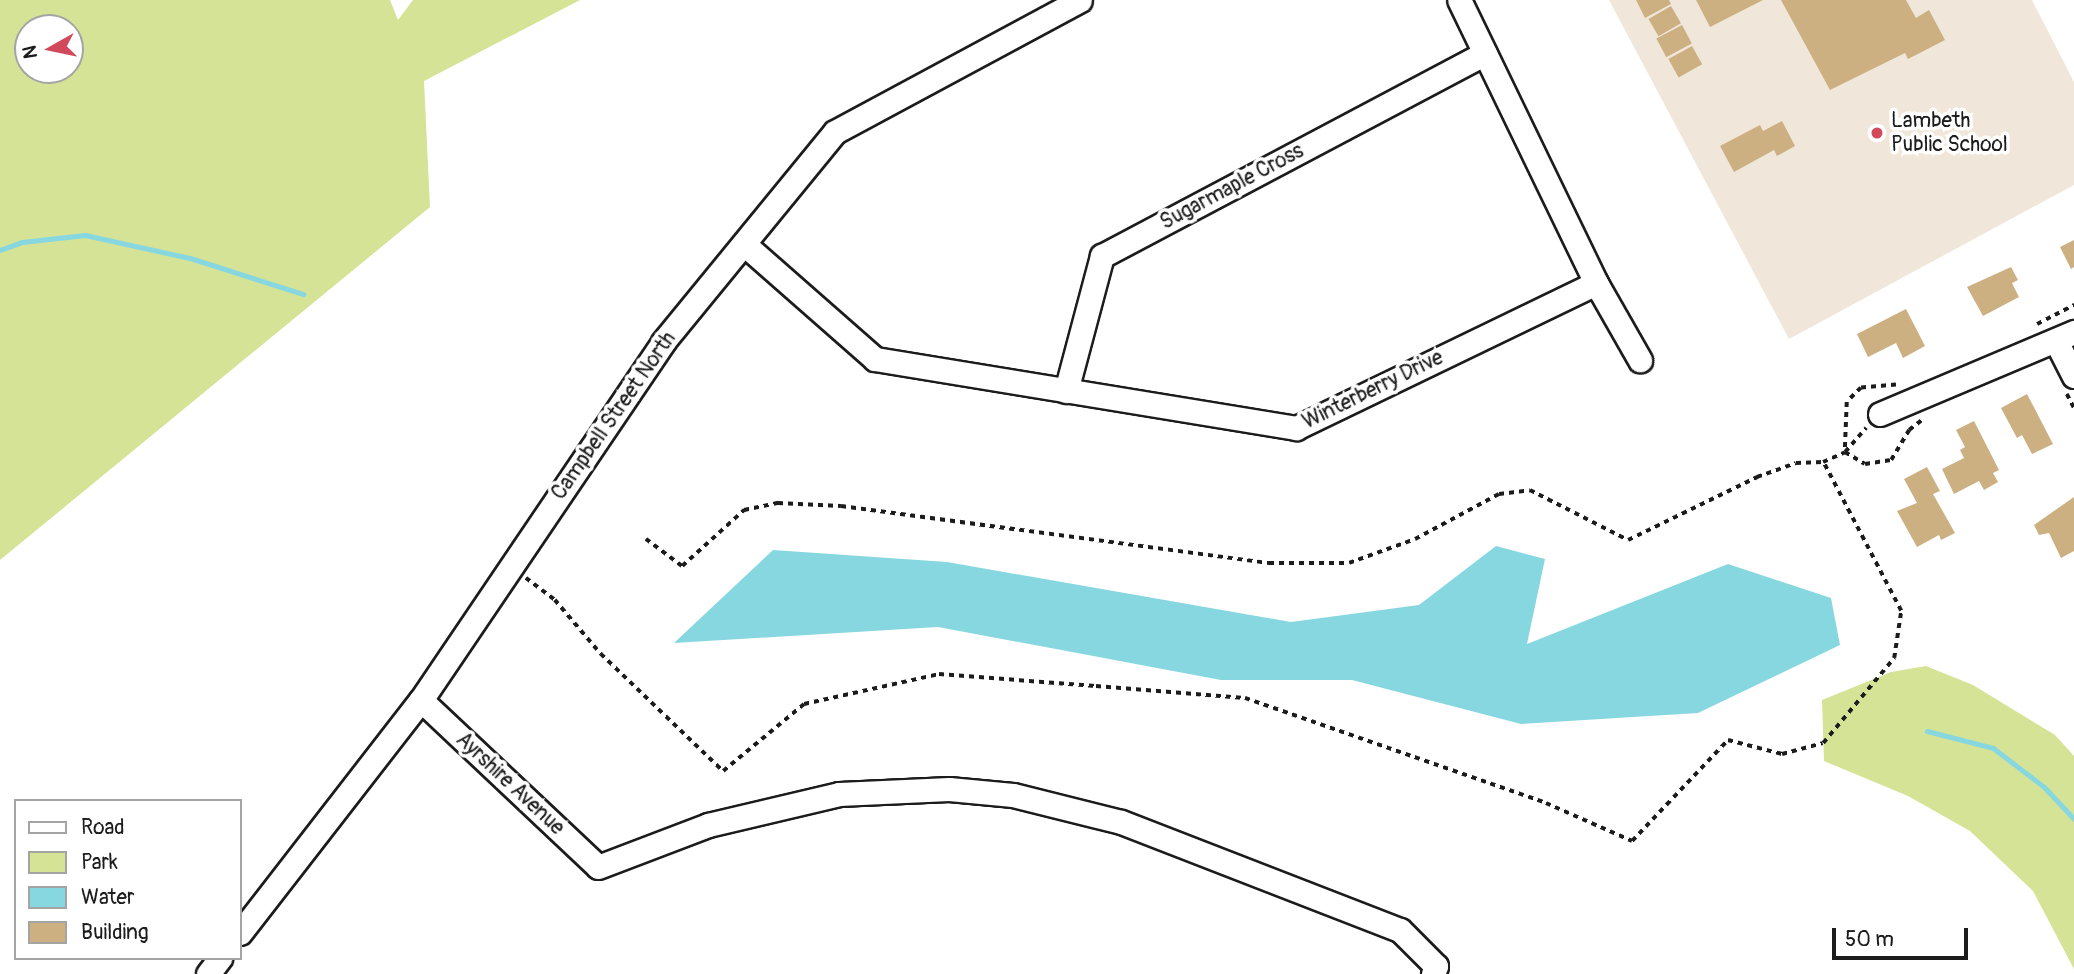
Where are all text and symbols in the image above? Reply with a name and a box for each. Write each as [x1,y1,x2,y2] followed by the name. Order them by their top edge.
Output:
[14,14,84,84] north arrow
[17,44,43,60] text: N
[1891,108,2008,158] place label: Lambeth Public School
[1869,125,1885,141] marker: Lambeth Public School
[1156,139,1308,235] street label: Sugarmaple Cross
[547,327,681,505] street label: Campbell Street North
[1299,345,1447,435] street label: Winterberry Drive
[451,727,569,841] street label: Ayrshire Avenue
[14,799,242,960] legend
[81,814,125,841] text: Road
[81,849,118,876] text: Park
[81,884,134,911] text: Water
[1836,914,1972,958] scale bar
[81,919,148,946] text: Building
[1845,926,1894,953] text: 50 m

